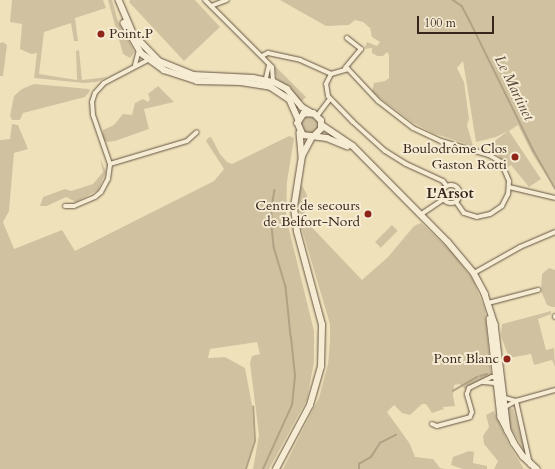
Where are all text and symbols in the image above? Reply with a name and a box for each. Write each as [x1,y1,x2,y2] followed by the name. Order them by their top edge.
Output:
[419,8,496,34] scale bar
[424,15,456,31] text: 100 m
[109,26,153,42] place label: Point.P
[96,29,106,39] marker: Point.P
[490,52,538,124] water label: Le Martinet
[403,141,507,174] place label: Boulodrôme Clos Gaston Rotti
[510,152,520,162] marker: Boulodrôme Clos Gaston Rotti
[426,185,474,203] district label: L'Arsot
[255,198,360,230] place label: Centre de secours de Belfort-Nord
[363,209,373,219] marker: Centre de secours de Belfort-Nord
[434,351,499,367] place label: Pont Blanc
[502,354,512,364] marker: Pont Blanc

